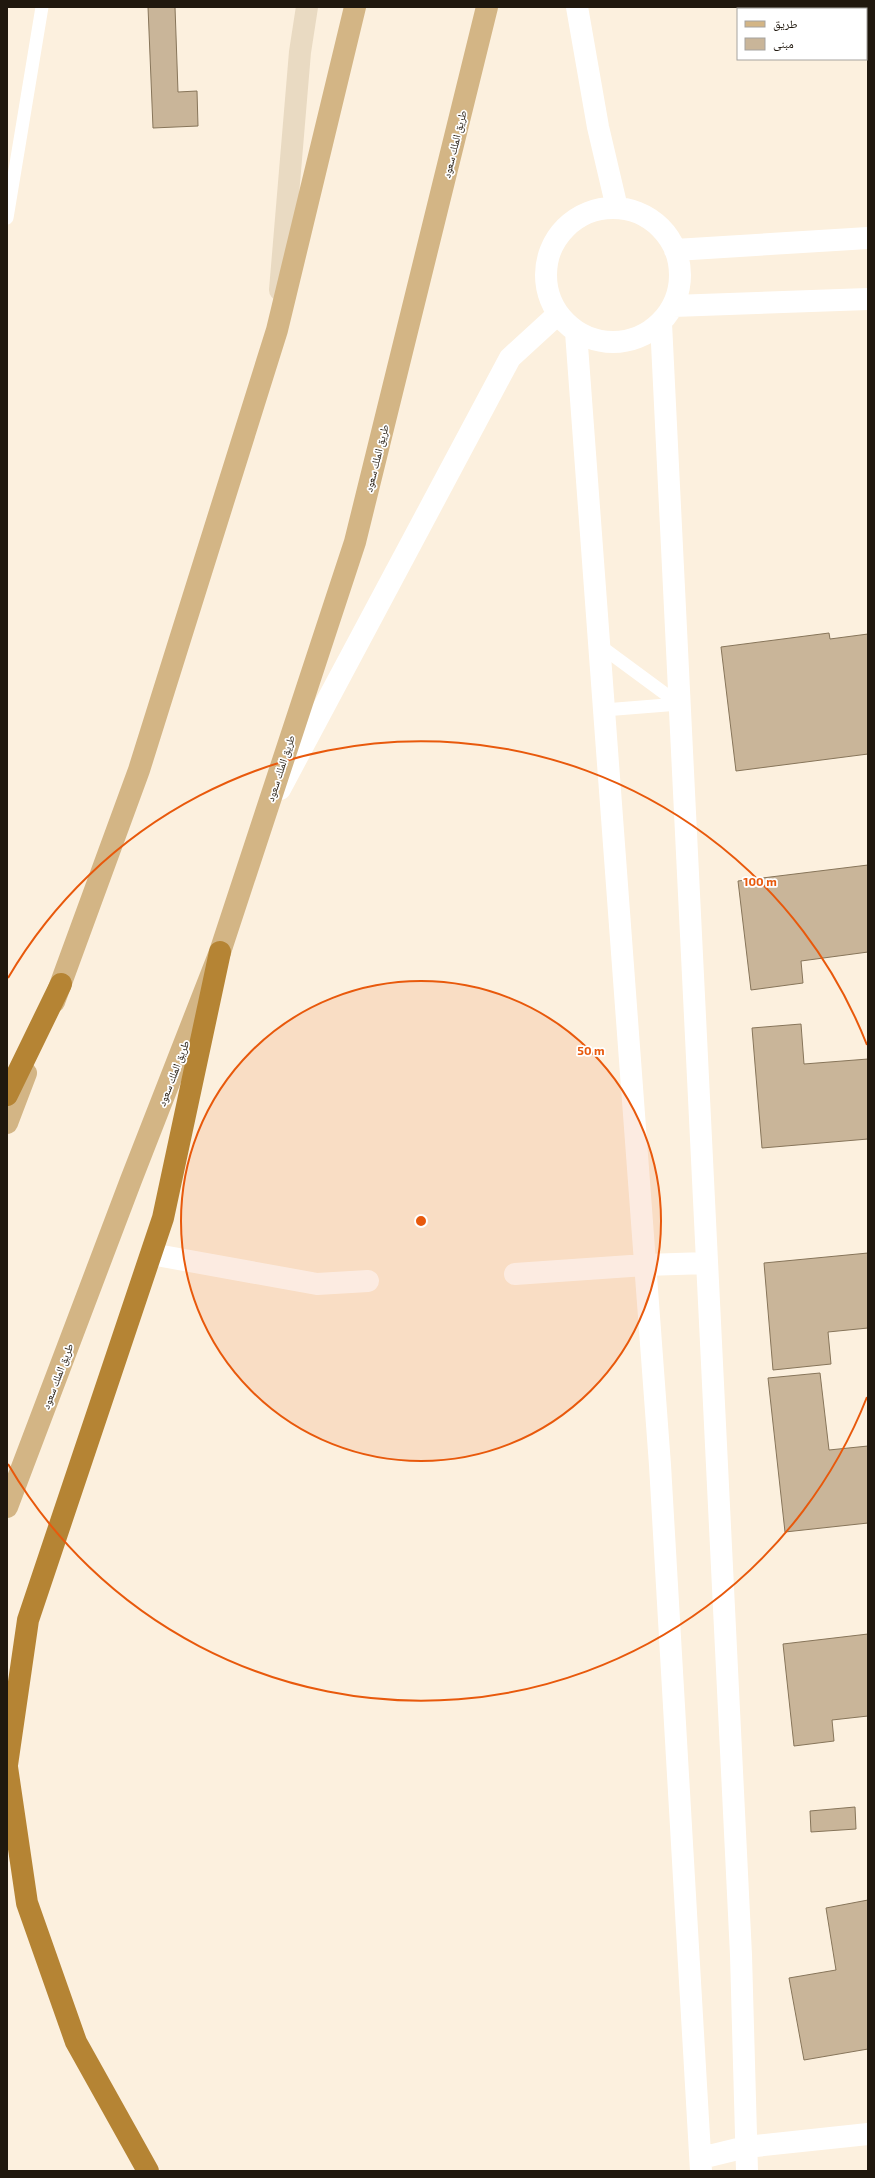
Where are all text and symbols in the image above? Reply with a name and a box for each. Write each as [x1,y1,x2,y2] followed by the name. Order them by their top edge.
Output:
[737,8,867,60] legend
[773,16,798,31] text: طريق
[773,36,794,51] text: مبنى
[439,109,470,179] street label: طريق الملك سعود
[361,423,392,493] street label: طريق الملك سعود
[263,733,298,803] street label: طريق الملك سعود
[743,874,777,888] text: 100 m
[155,1038,192,1108] street label: طريق الملك سعود
[577,1043,605,1057] text: 50 m
[414,1214,428,1228] centre of rings
[39,1341,76,1411] street label: طريق الملك سعود

